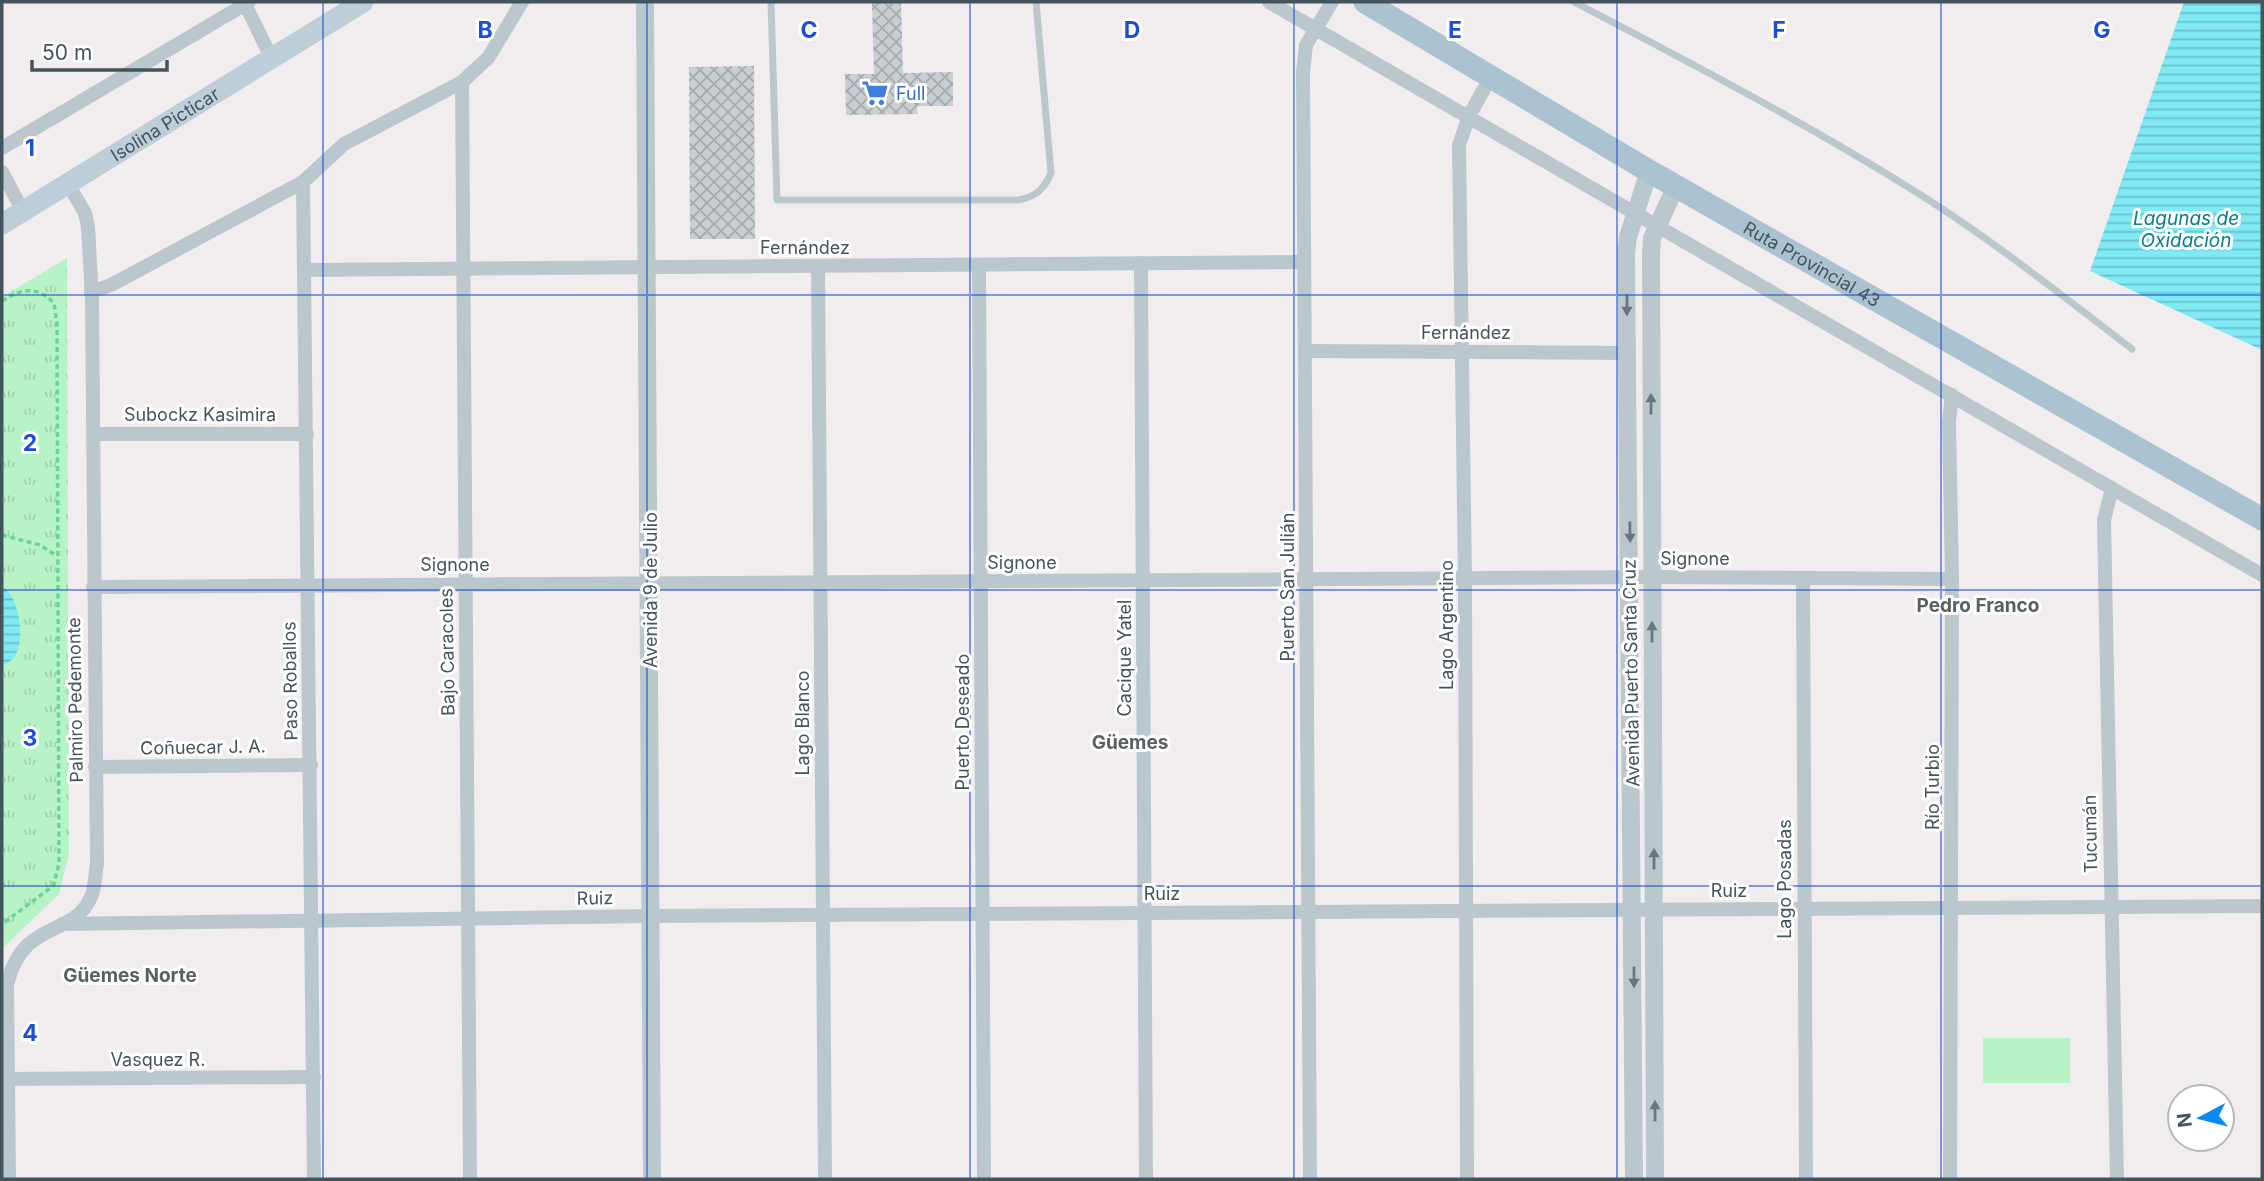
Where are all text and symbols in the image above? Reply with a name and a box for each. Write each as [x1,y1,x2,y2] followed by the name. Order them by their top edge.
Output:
[477,16,493,44] text: B
[800,16,818,44] text: C
[1124,16,1140,44] text: D
[1448,16,1462,44] text: E
[1772,16,1786,44] text: F
[2093,16,2111,44] text: G
[32,28,166,72] scale bar
[42,40,92,65] text: 50 m
[860,78,890,108] supermarket icon: Full
[107,83,223,165] street label: Isolina Picticar
[896,83,925,104] place label: Full
[25,134,35,162] text: 1
[2133,207,2239,252] water label: Lagunas de Oxidación
[1740,216,1884,311] street label: Ruta Provincial 43
[760,237,850,258] street label: Fernández
[1621,294,1633,316] one-way arrow
[1421,322,1511,343] street label: Fernández
[1645,393,1657,415] one-way arrow
[124,404,276,425] street label: Subockz Kasimira
[23,429,37,457] text: 2
[640,512,661,668] street label: Avenida 9 de Julio
[1277,513,1298,662] street label: Puerto San Julián
[1624,522,1635,544] one-way arrow
[1660,548,1730,569] street label: Signone
[987,552,1057,573] street label: Signone
[420,554,490,575] street label: Signone
[1619,559,1643,787] street label: Avenida Puerto Santa Cruz
[1436,560,1457,690] street label: Lago Argentino
[435,588,459,716] street label: Bajo Caracoles
[1917,594,2039,617] district label: Pedro Franco
[1114,600,1135,716] street label: Cacique Yatel
[63,617,87,783] street label: Palmiro Pedemonte
[1647,620,1658,642] one-way arrow
[278,621,302,741] street label: Paso Roballos
[952,654,973,790] street label: Puerto Deseado
[792,670,813,776] street label: Lago Blanco
[23,724,37,752] text: 3
[1092,731,1168,754] district label: Güemes
[140,735,266,759] street label: Coñuecar J. A.
[1922,744,1943,830] street label: Río Turbio
[2079,795,2101,873] street label: Tucumán
[1774,819,1795,939] street label: Lago Posadas
[1648,848,1660,870] one-way arrow
[1711,880,1747,901] street label: Ruiz
[1144,883,1180,904] street label: Ruiz
[577,887,613,909] street label: Ruiz
[63,964,197,987] district label: Güemes Norte
[1628,967,1640,989] one-way arrow
[22,1019,38,1047] text: 4
[111,1049,205,1070] street label: Vasquez R.
[2166,1083,2236,1153] north arrow
[1649,1100,1661,1122] one-way arrow
[2172,1111,2197,1129] text: N

